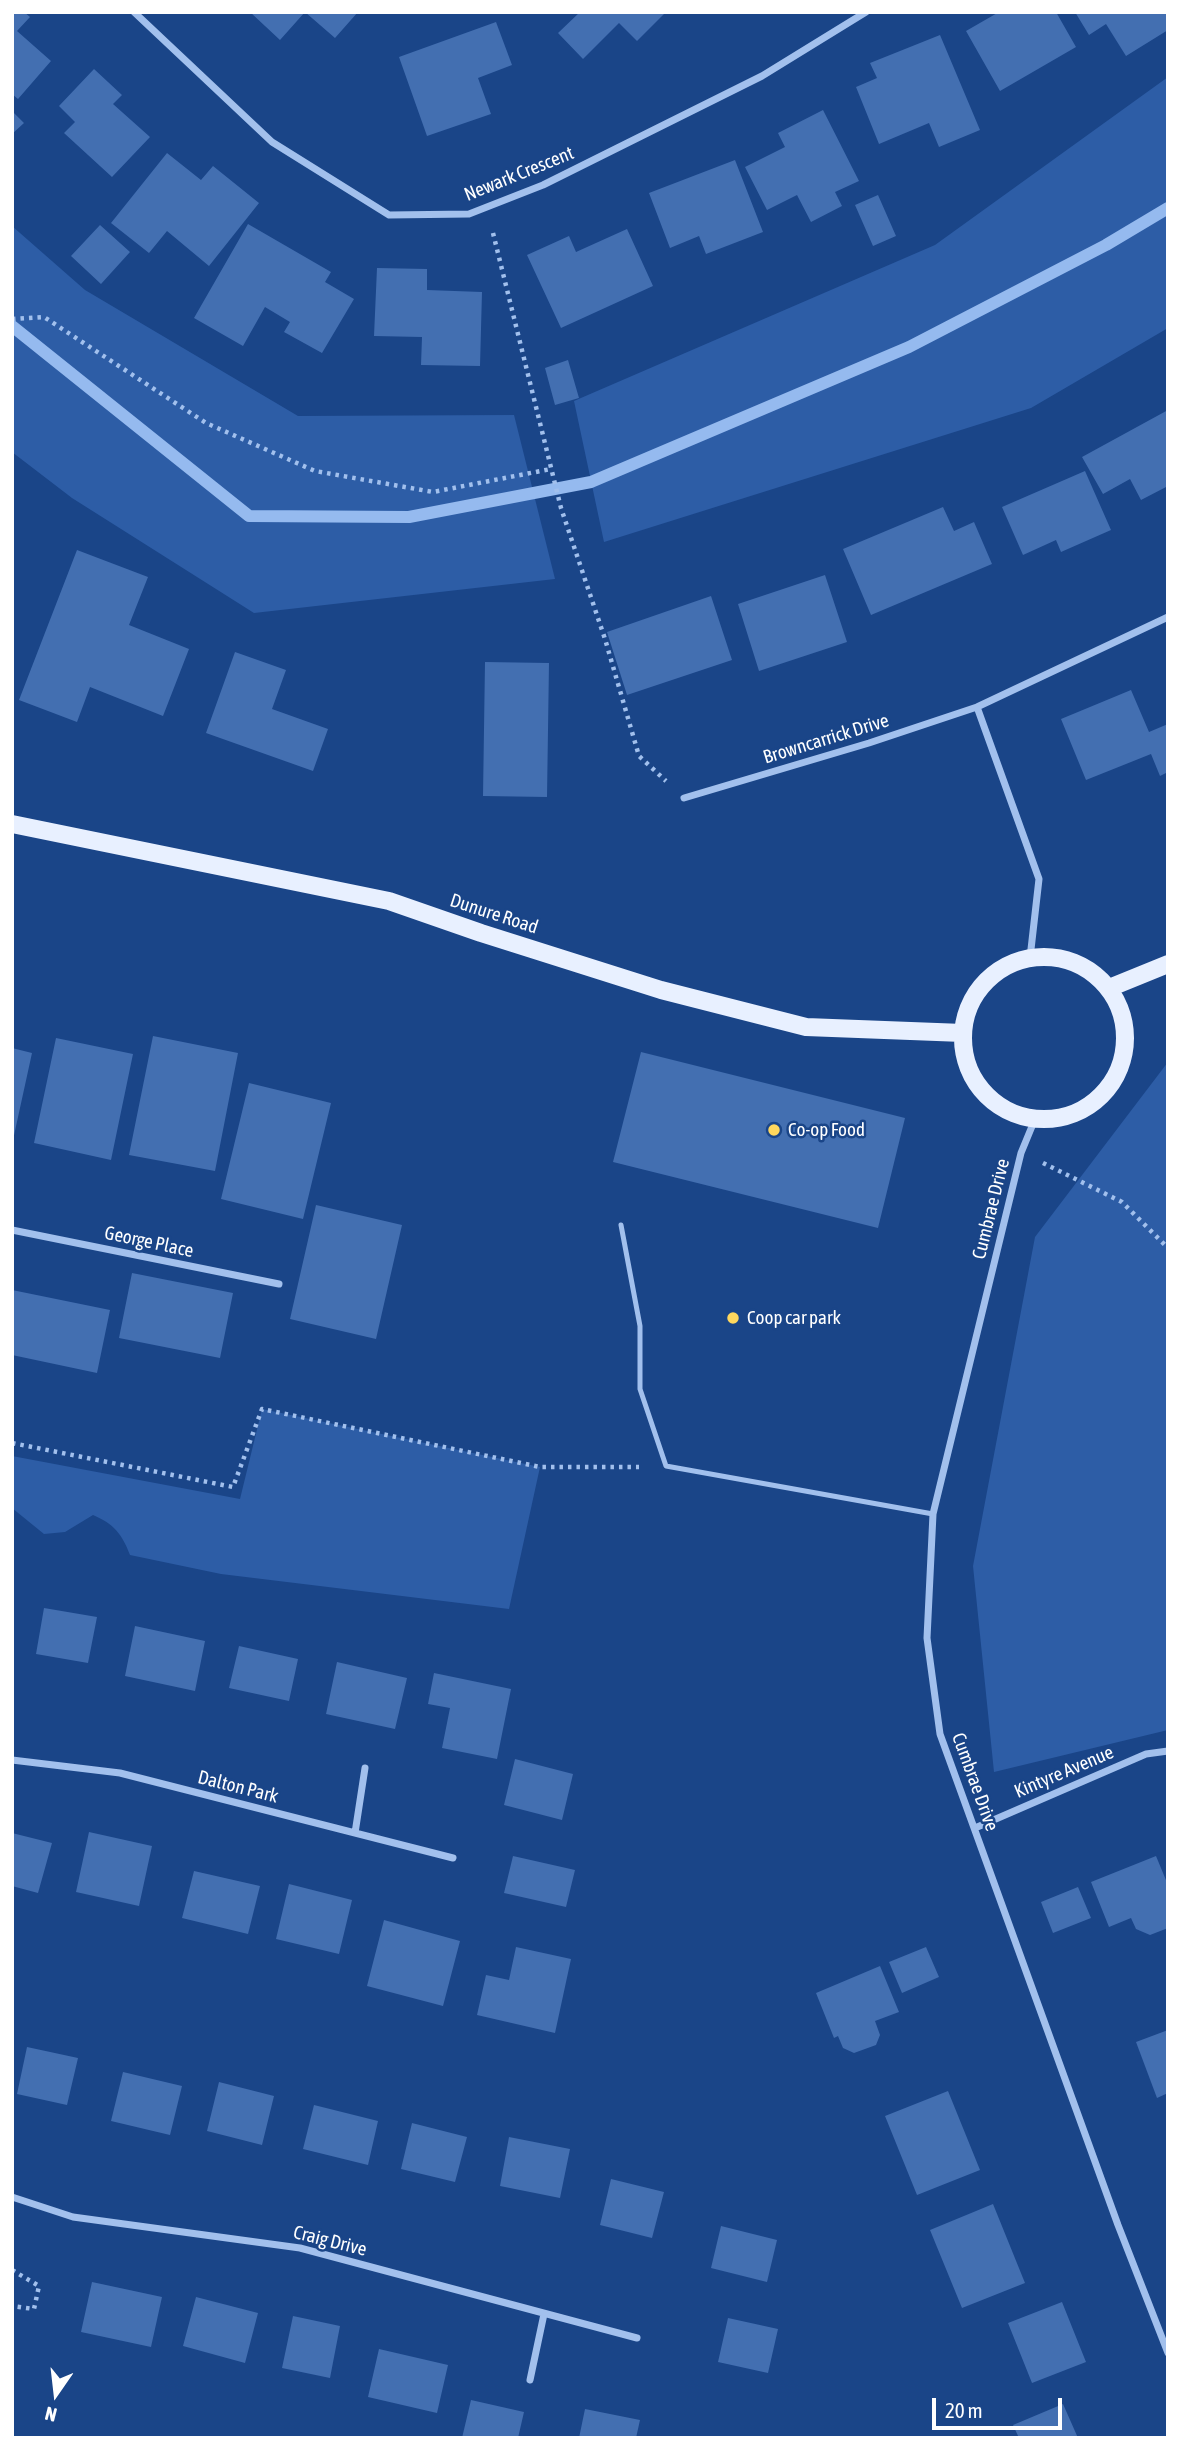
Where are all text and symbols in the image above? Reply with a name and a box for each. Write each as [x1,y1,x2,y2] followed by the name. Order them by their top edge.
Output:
[461,142,577,206] street label: Newark Crescent
[760,709,892,769] street label: Browncarrick Drive
[447,889,541,939] street label: Dunure Road
[788,1119,865,1141] place label: Co-op Food
[766,1122,782,1138] marker: Co-op Food
[968,1156,1014,1262] street label: Cumbrae Drive
[102,1221,196,1263] street label: George Place
[747,1307,841,1329] place label: Coop car park
[725,1310,741,1326] marker: Coop car park
[947,1730,1003,1834] street label: Cumbrae Drive
[1011,1741,1117,1803] street label: Kintyre Avenue
[195,1766,281,1808] street label: Dalton Park
[291,2221,369,2261] street label: Craig Drive
[21,2359,91,2429] north arrow
[935,2384,1064,2428] scale bar
[945,2398,983,2422] text: 20 m
[43,2402,59,2426] text: N

